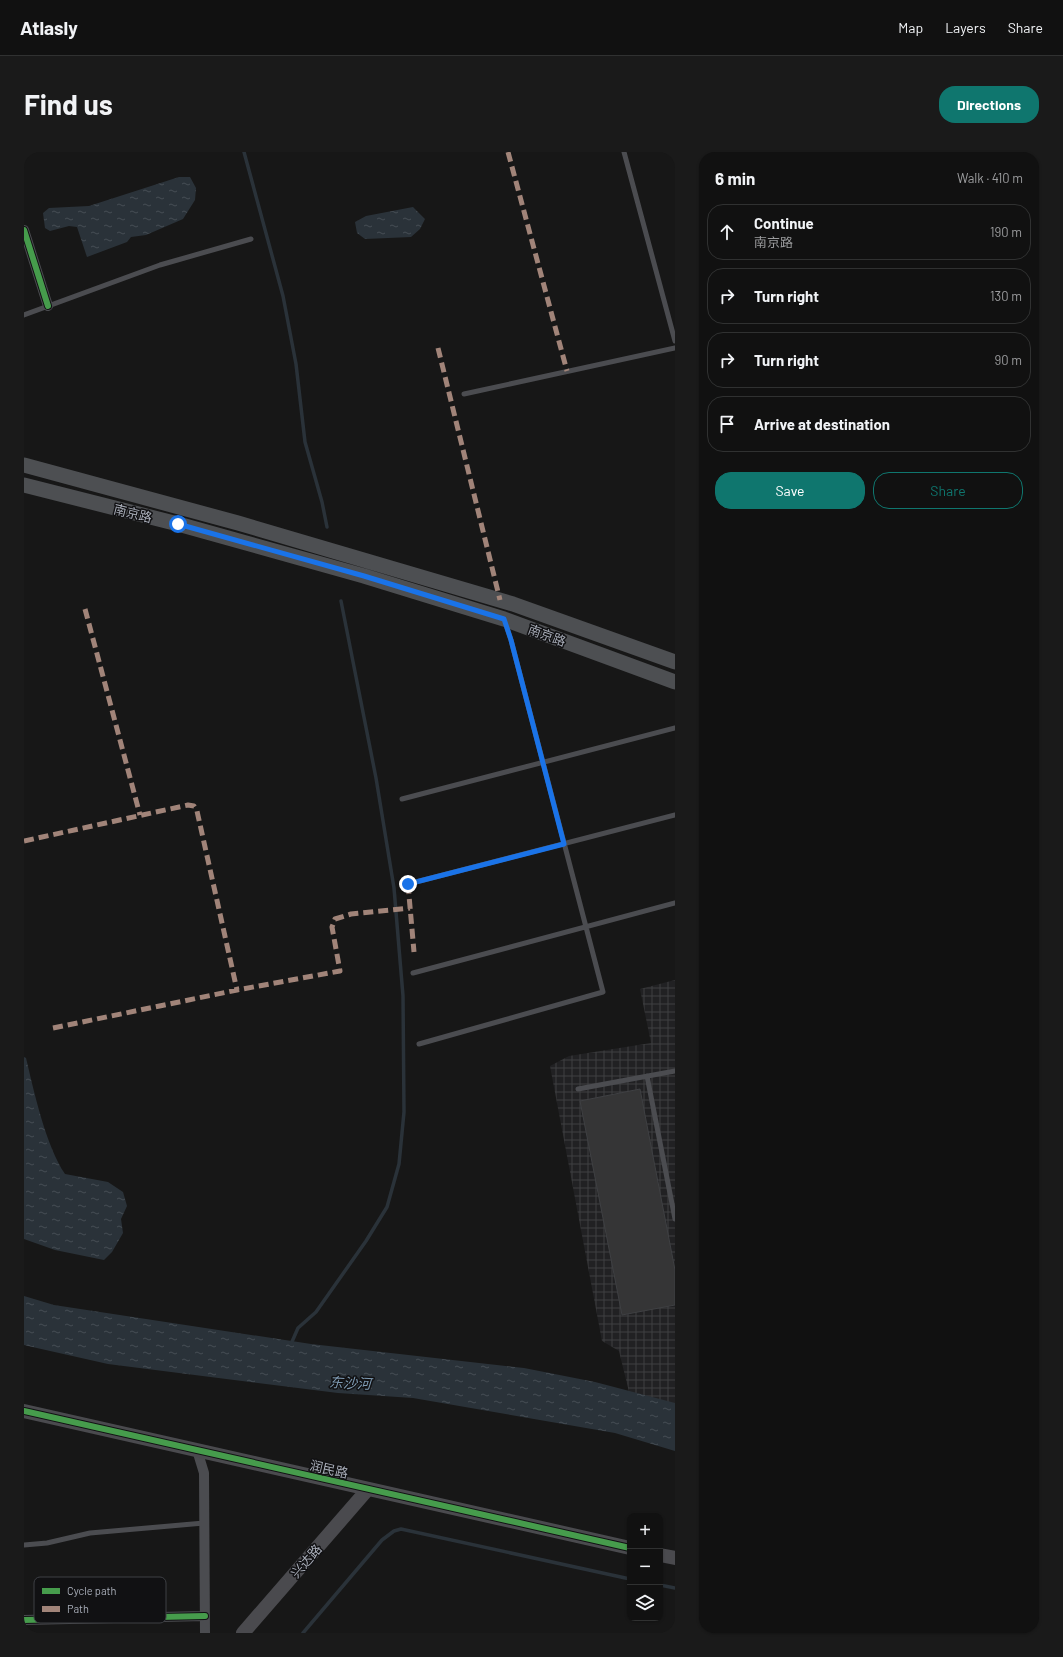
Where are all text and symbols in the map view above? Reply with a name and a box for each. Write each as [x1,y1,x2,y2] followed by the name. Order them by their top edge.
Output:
[20,16,78,39] text: Atlasly
[898,19,923,36] text: Map
[945,19,986,36] text: Layers
[1008,19,1043,36] text: Share
[939,86,1039,123] button: Directions
[24,87,113,121] text: Find us
[715,168,755,188] text: 6 min
[957,170,1023,186] text: Walk · 410 m
[754,214,814,232] text: Continue
[716,221,738,243] icon: ahead
[990,224,1022,240] text: 190 m
[754,234,793,250] text: 南京路
[716,285,738,307] icon: right
[754,287,819,305] text: Turn right
[990,288,1022,304] text: 130 m
[716,349,738,371] icon: right
[754,351,819,369] text: Turn right
[995,352,1022,368] text: 90 m
[716,413,738,435] icon: arrive
[754,415,890,433] text: Arrive at destination
[715,472,865,509] button: Save
[873,472,1023,509] button: Share
[112,501,154,525] street label: 南京路
[169,515,187,533] route start
[526,621,568,649] street label: 南京路
[399,875,417,893] route end
[329,1373,374,1392] water label: 东沙河
[308,1457,350,1481] street label: 润民路
[627,1513,663,1621] map controls
[627,1513,663,1549] button: +
[287,1541,325,1581] street label: 兴达路
[627,1549,663,1585] button: −
[34,1577,166,1623] legend
[67,1584,117,1597] text: Cycle path
[627,1585,663,1621] button: layers
[67,1602,89,1615] text: Path

